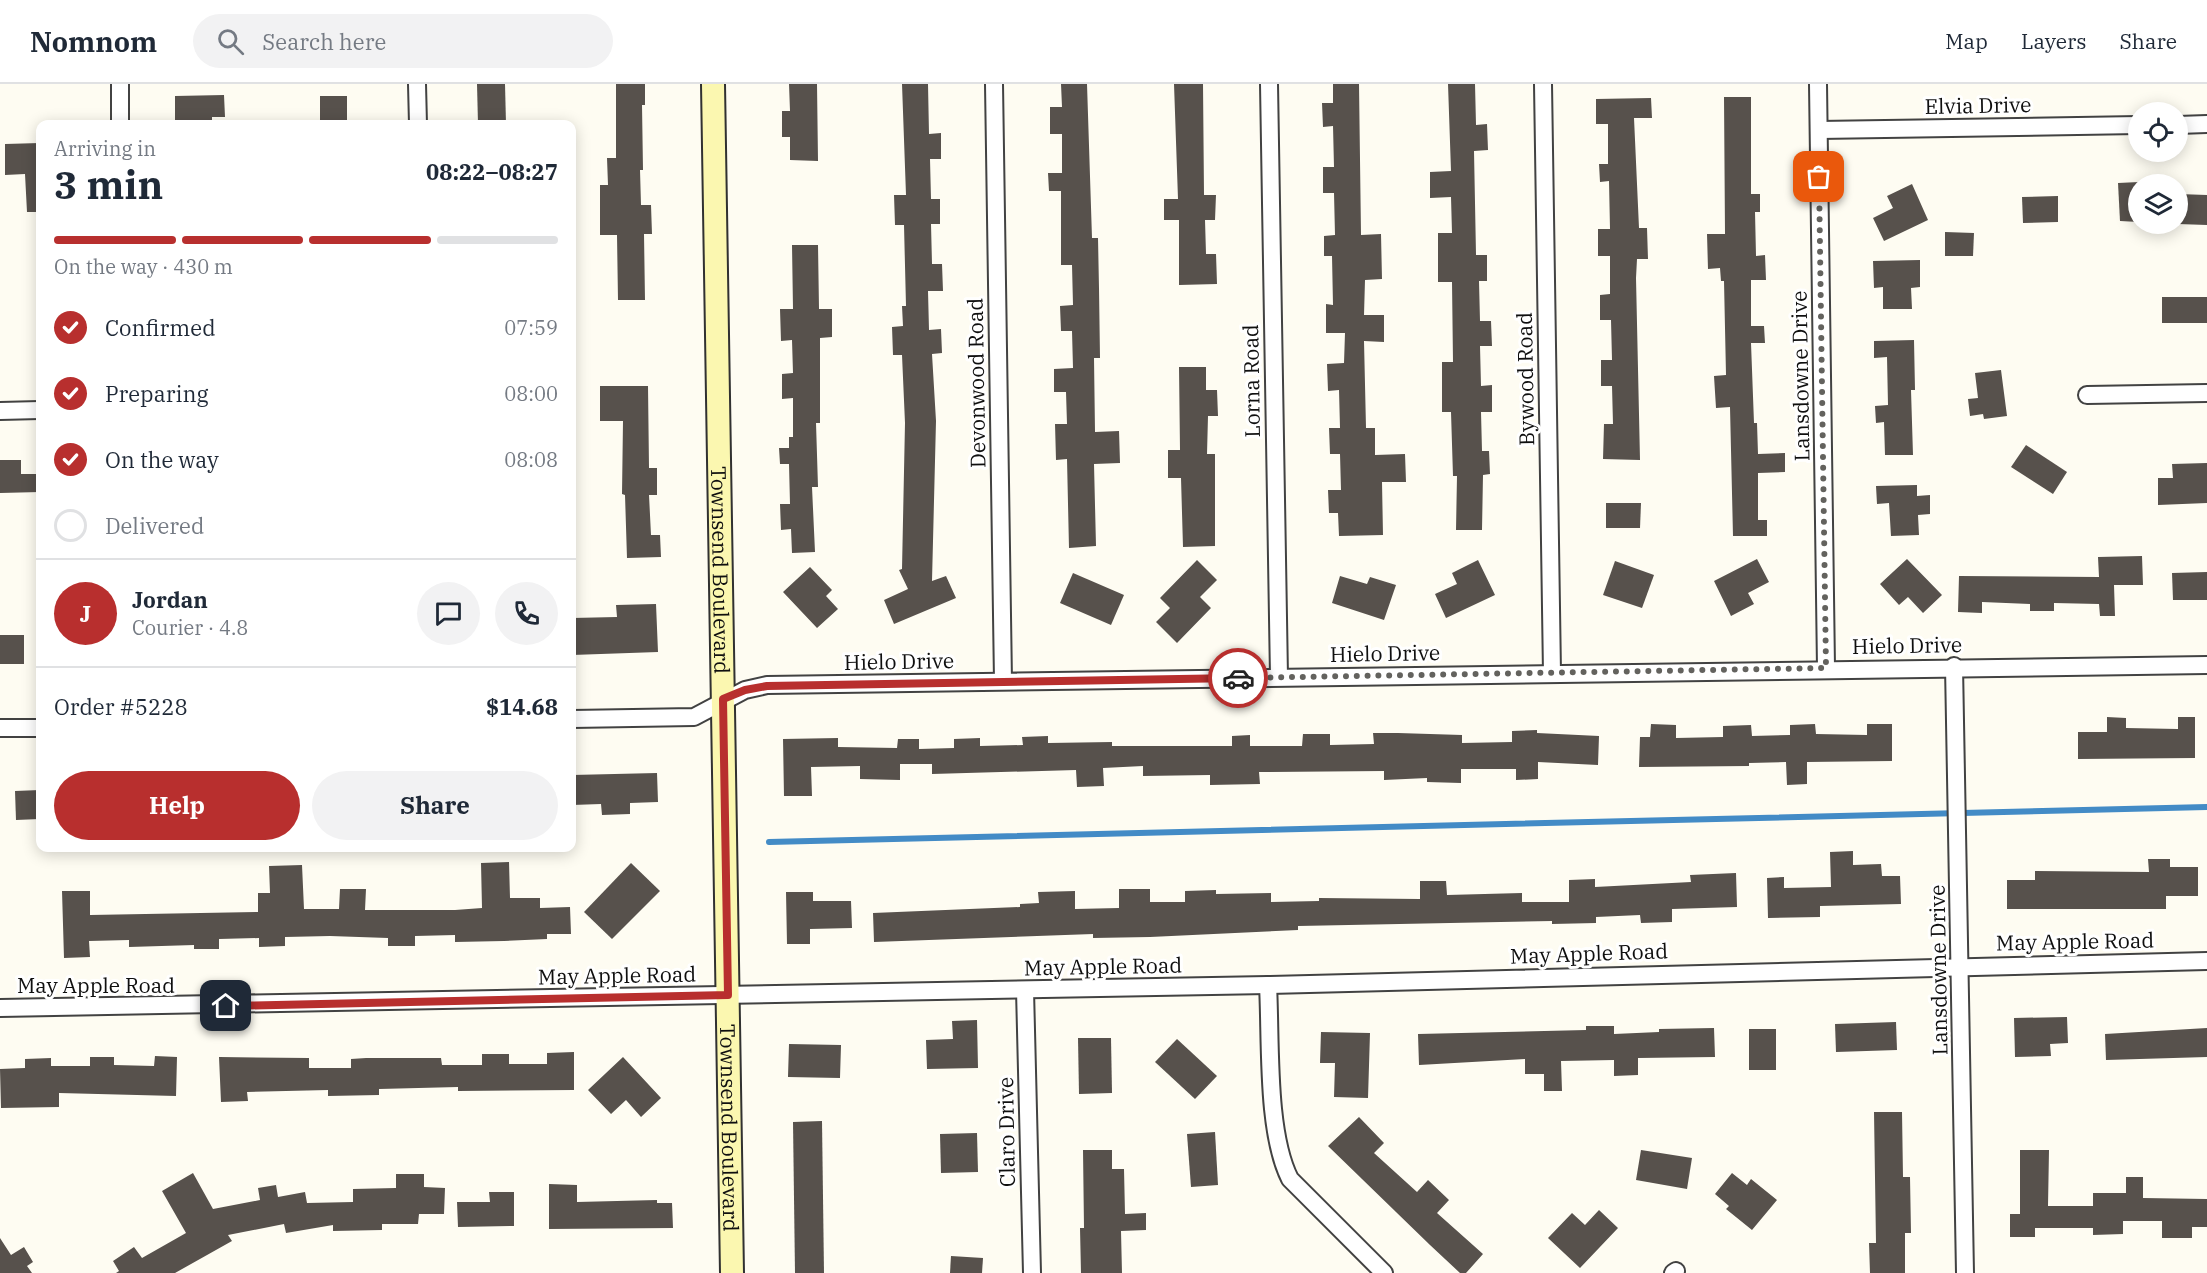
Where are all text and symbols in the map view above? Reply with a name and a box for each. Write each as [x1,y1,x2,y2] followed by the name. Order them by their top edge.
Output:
[193,14,613,68] search box
[30,23,157,60] text: Nomnom
[214,25,247,58] icon: search
[262,27,386,56] text: Search here
[1945,27,1988,55] text: Map
[2021,27,2087,55] text: Layers
[2120,27,2177,55] text: Share
[1924,90,2032,120] street label: Elvia Drive
[2128,102,2188,234] map controls
[2128,102,2188,162] button: locate
[54,135,156,162] text: Arriving in
[1793,151,1844,202] pin
[426,157,558,186] text: 08:22–08:27
[54,159,163,210] text: 3 min
[1802,160,1835,193] icon: bag
[2128,174,2188,234] button: layers
[54,253,233,280] text: On the way · 430 m
[1785,290,1815,462] street label: Lansdowne Drive
[961,297,991,468] street label: Devonwood Road
[54,311,87,344] icon: check
[1510,312,1540,446] street label: Bywood Road
[105,313,216,342] text: Confirmed
[504,314,558,341] text: 07:59
[1236,324,1266,438] street label: Lorna Road
[54,377,87,410] icon: check
[105,379,209,408] text: Preparing
[504,380,558,407] text: 08:00
[54,443,87,476] icon: check
[105,445,219,474] text: On the way
[504,446,558,473] text: 08:08
[705,466,736,674] street label: Townsend Boulevard
[105,511,204,540] text: Delivered
[417,582,480,645] button: chat
[495,582,558,645] button: phone
[132,585,208,614] text: Jordan
[80,599,91,628] text: J
[132,614,248,641] text: Courier · 4.8
[1852,630,1962,660] street label: Hielo Drive
[1330,638,1440,668] street label: Hielo Drive
[844,646,954,676] street label: Hielo Drive
[1208,648,1268,708] courier
[1222,662,1255,695] icon: car
[54,692,188,721] text: Order #5228
[486,692,558,721] text: $14.68
[54,771,300,840] button: Help
[312,771,558,840] button: Share
[1923,884,1953,1056] street label: Lansdowne Drive
[1996,926,2155,956] street label: May Apple Road
[1510,936,1669,970] street label: May Apple Road
[1024,951,1183,981] street label: May Apple Road
[538,960,697,990] street label: May Apple Road
[17,971,175,999] street label: May Apple Road
[200,980,251,1031] pin
[209,989,242,1022] icon: home
[714,1024,745,1232] street label: Townsend Boulevard
[991,1077,1021,1187] street label: Claro Drive

